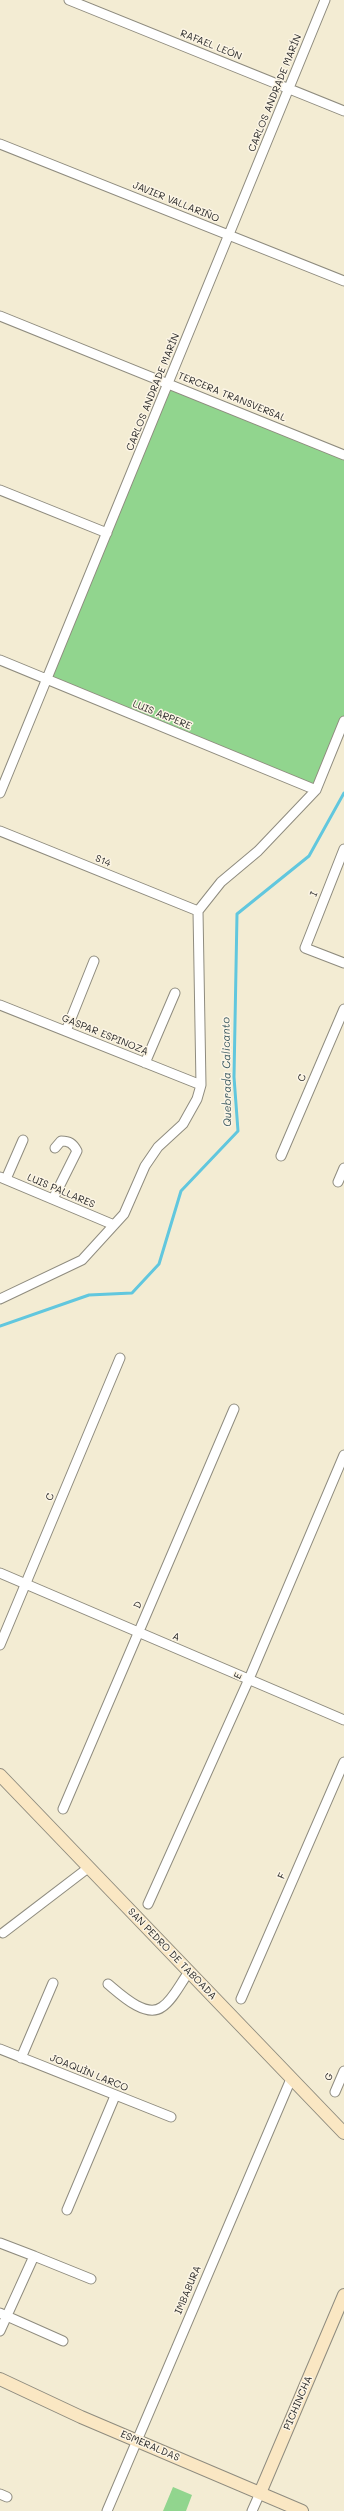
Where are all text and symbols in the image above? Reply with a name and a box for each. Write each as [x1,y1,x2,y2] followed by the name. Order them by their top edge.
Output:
[179,27,243,63] street label: RAFAEL LEÓN
[246,32,304,154] street label: CARLOS ANDRADE MARÍN
[131,179,221,225] street label: JAVIER VALLARIÑO
[124,331,182,453] street label: CARLOS ANDRADE MARÍN
[176,370,288,424] street label: TERCERA TRANSVERSAL
[131,698,193,732] street label: LUIS ARPERE
[93,852,113,870] street label: S14
[308,890,320,898] street label: I
[60,1012,150,1058] street label: GASPAR ESPINOZA
[219,1017,235,1127] water label: Quebrada Calicanto
[295,1072,309,1084] street label: C
[25,1171,97,1211] street label: LUIS PALLARES
[43,1491,57,1503] street label: C
[131,1599,145,1611] street label: D
[171,1630,181,1644] street label: A
[231,1671,245,1681] street label: E
[275,1871,289,1881] street label: F
[125,1906,219,2002] street label: SAN PEDRO DE TABOADA
[48,2052,130,2094] street label: JOAQUÌN LARCO
[322,2071,336,2083] street label: G
[172,2264,204,2316] street label: IMBABURA
[281,2374,315,2432] street label: PICHINCHA
[119,2428,181,2464] street label: ESMERALDAS

